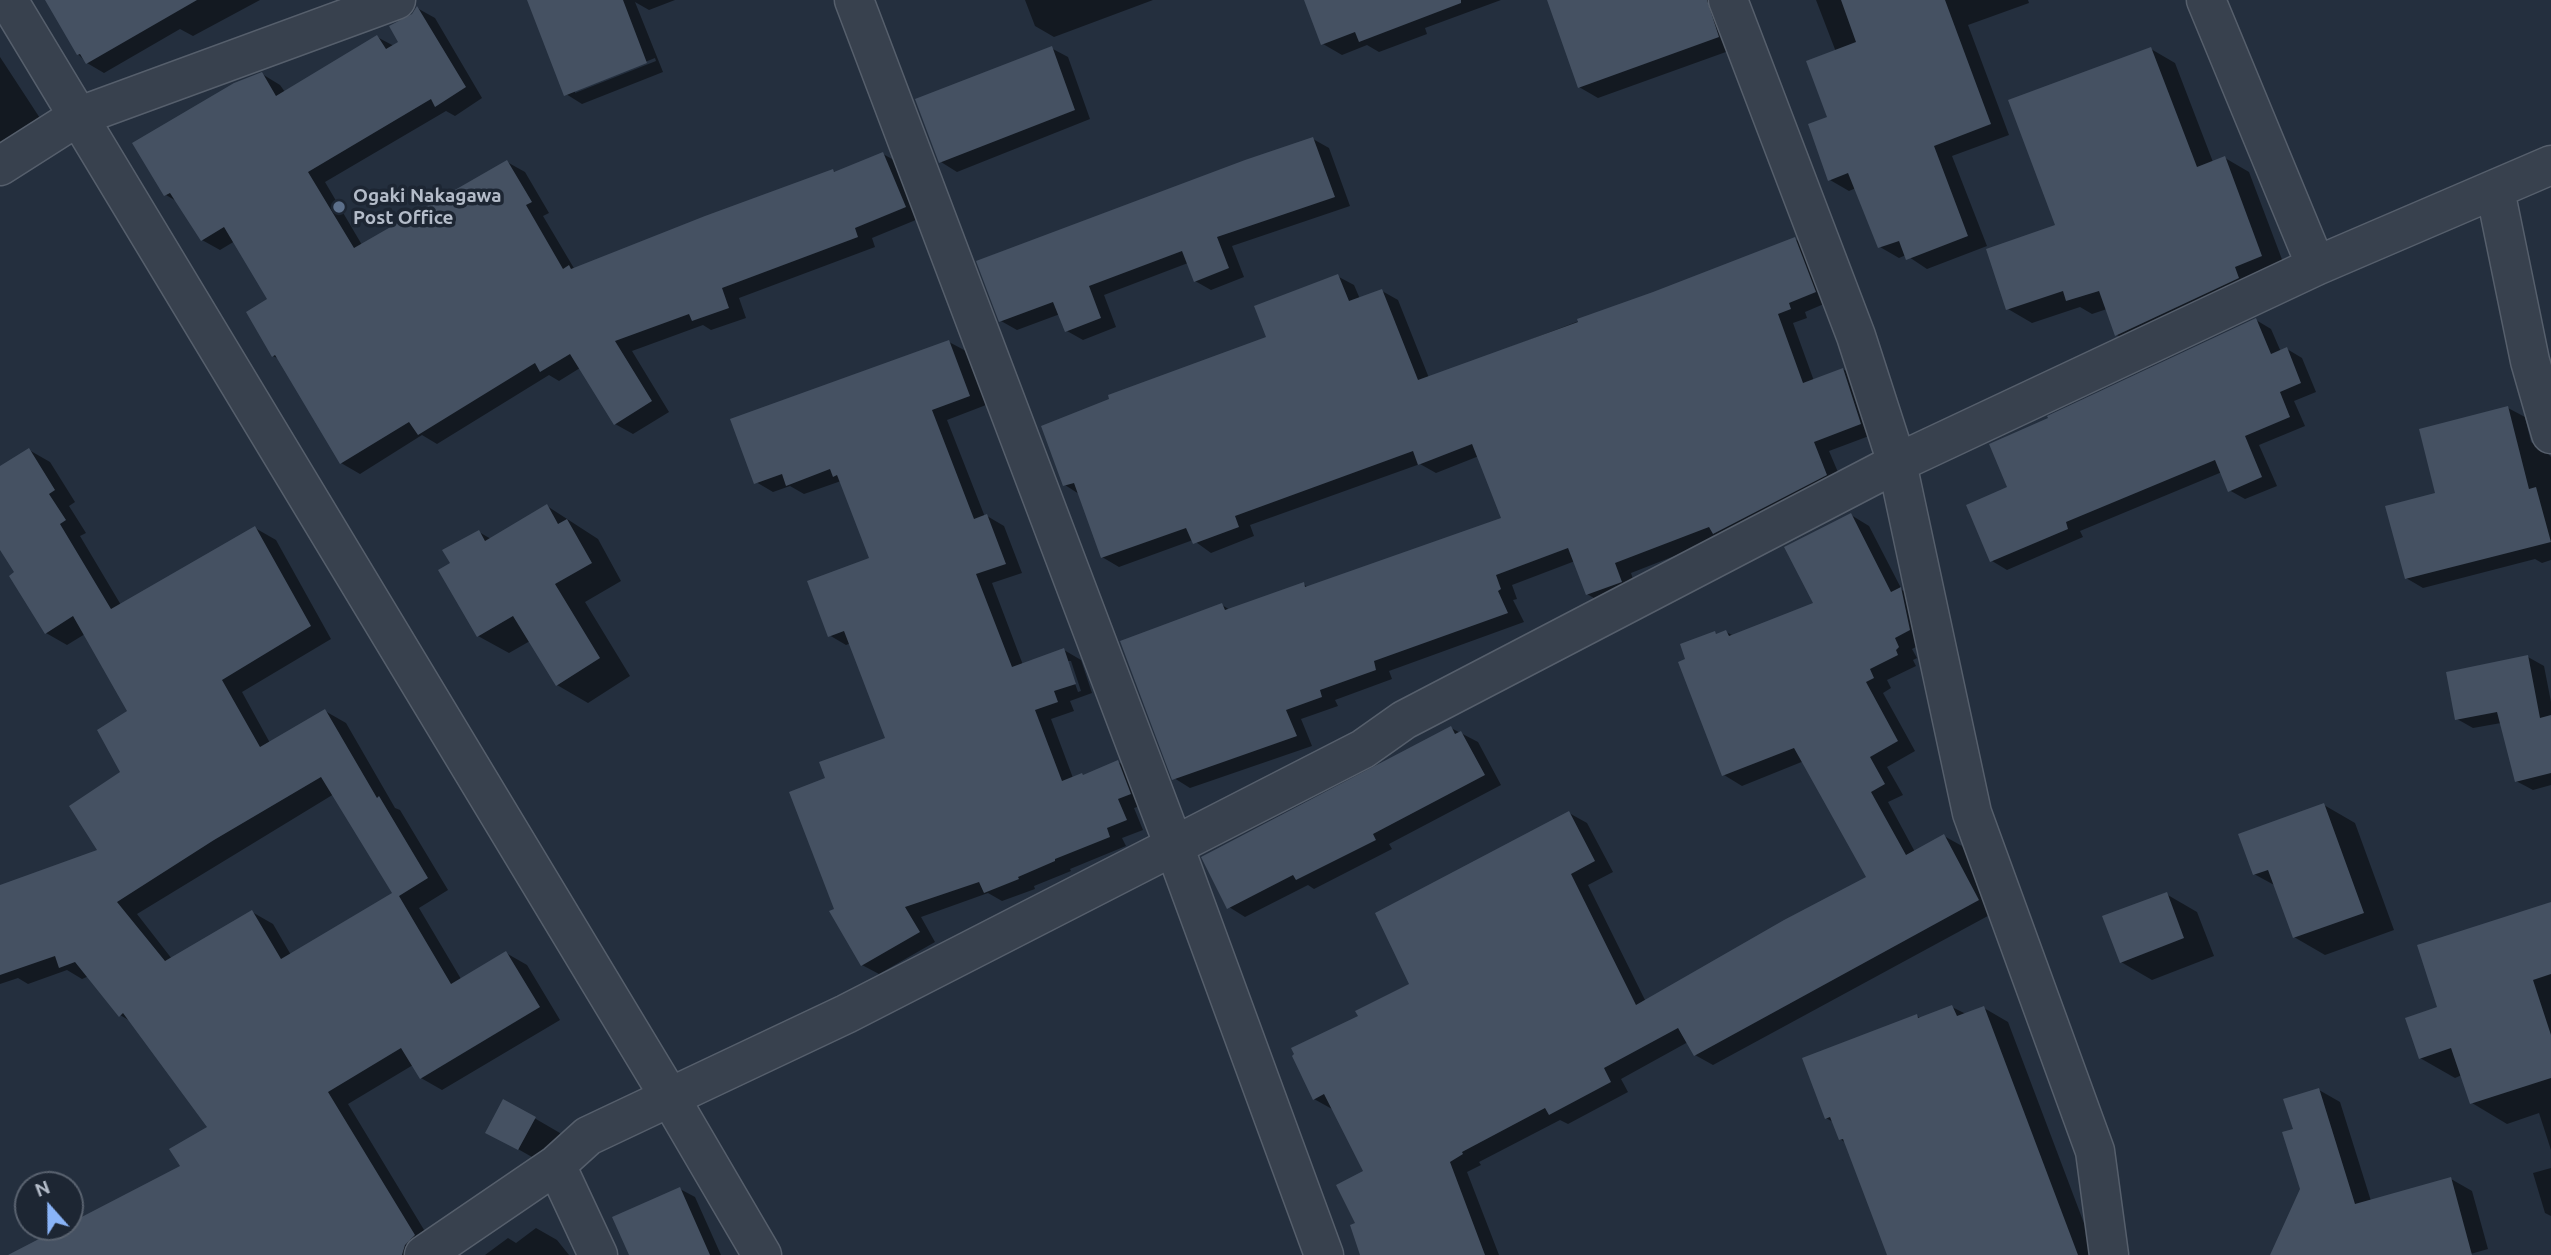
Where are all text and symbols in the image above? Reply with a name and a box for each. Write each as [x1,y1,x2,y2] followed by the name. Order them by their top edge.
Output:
[353,185,502,229] place label: Ogaki Nakagawa Post Office
[331,199,347,215] marker: Ogaki Nakagawa Post Office
[14,1171,84,1241] north arrow
[32,1175,53,1201] text: N

